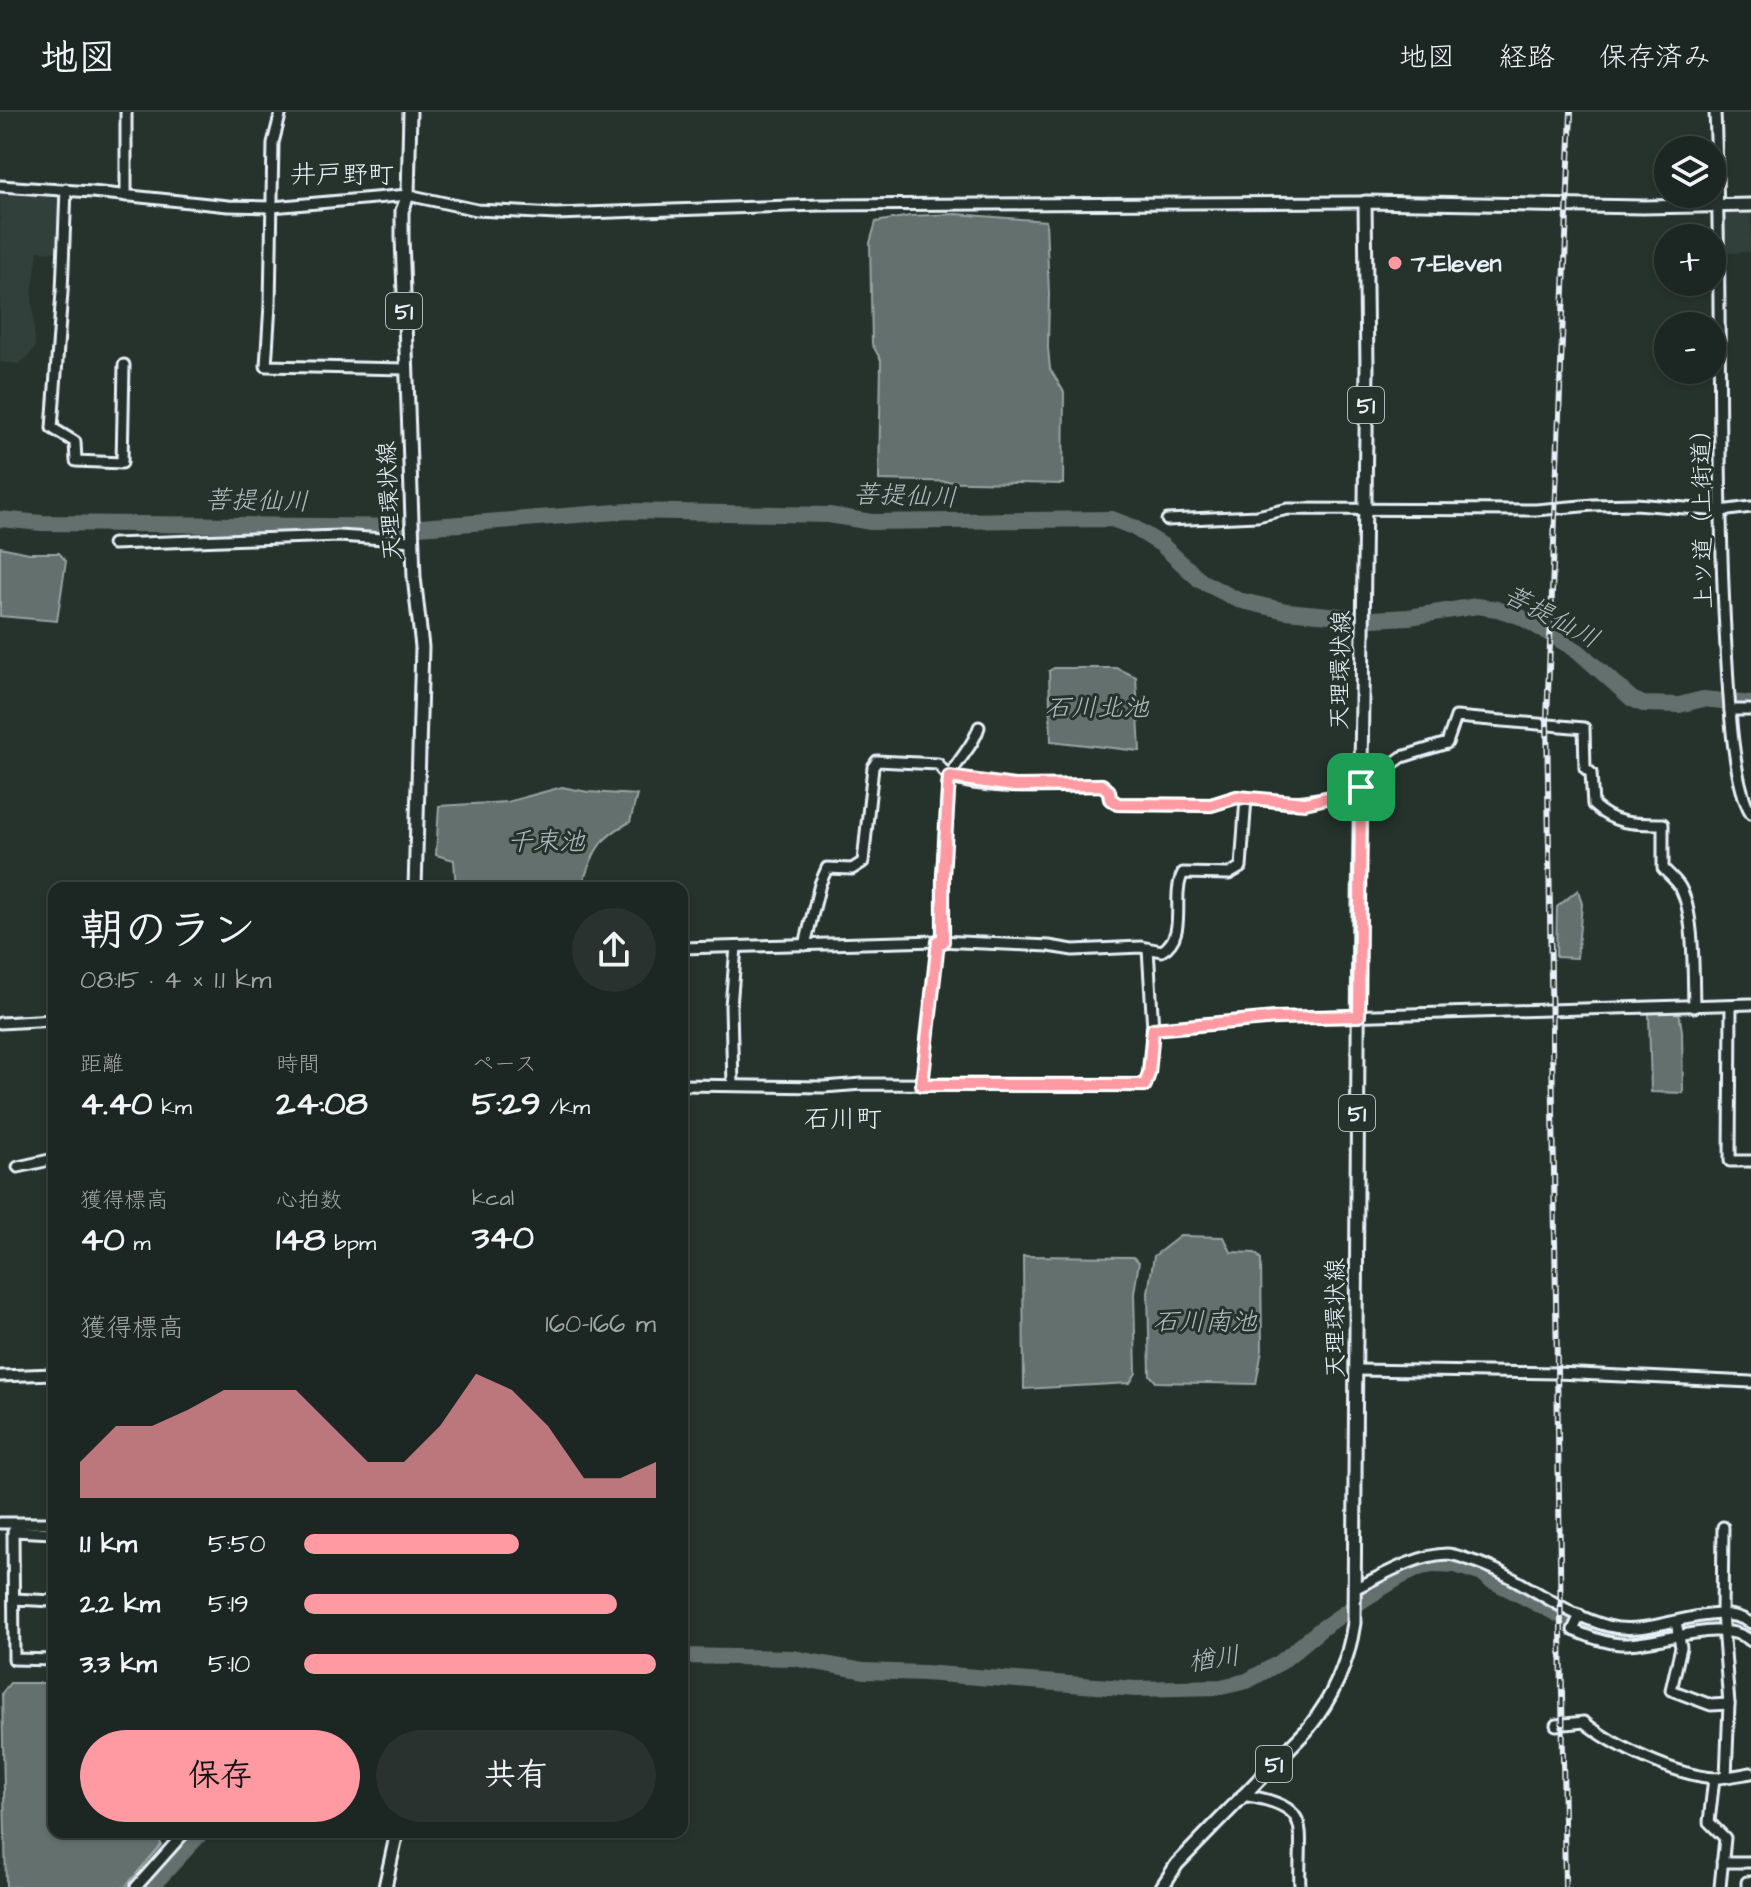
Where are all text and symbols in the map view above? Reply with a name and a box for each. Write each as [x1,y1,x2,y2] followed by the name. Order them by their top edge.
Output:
[40,33,116,85] text: 地図
[1399,38,1455,77] text: 地図
[1499,38,1555,77] text: 経路
[1599,38,1711,77] text: 保存済み
[1654,136,1726,384] map controls
[1654,136,1726,208] button: layers
[290,157,394,193] district label: 井戸野町
[1654,224,1726,296] button: +
[1410,247,1502,281] place label: 7-Eleven
[1386,254,1404,272] marker: 7-Eleven
[386,293,422,329] road number: 51
[1654,312,1726,384] button: −
[1348,387,1384,423] road number: 51
[1684,417,1722,609] street label: 上ツ道（上街道）
[370,440,410,562] street label: 天理環状線
[852,476,958,516] water label: 菩提仙川
[205,482,309,520] water label: 菩提仙川
[1497,577,1606,657] water label: 菩提仙川
[1323,610,1359,730] street label: 天理環状線
[1045,690,1150,726] water label: 石川北池
[1327,753,1395,821] pin
[1339,765,1383,809] icon: arrive
[507,824,586,860] water label: 千束池
[80,901,256,962] text: 朝のラン
[572,908,656,992] button: share
[80,962,272,998] text: 08:15 · 4 × 1.1 km
[80,1049,124,1080] text: 距離
[276,1049,320,1080] text: 時間
[472,1049,537,1080] text: ペース
[80,1080,153,1128] text: 4.40
[276,1080,368,1128] text: 24:08
[472,1080,541,1128] text: 5:29
[153,1092,192,1123] text: km
[541,1092,590,1123] text: /km
[1339,1095,1375,1131] road number: 51
[804,1101,882,1137] district label: 石川町
[472,1183,514,1214] text: kcal
[80,1185,168,1216] text: 獲得標高
[276,1185,342,1216] text: 心拍数
[472,1214,534,1262] text: 340
[80,1216,125,1264] text: 40
[276,1216,326,1264] text: 148
[125,1228,151,1259] text: m
[326,1228,376,1259] text: bpm
[1319,1258,1353,1378] street label: 天理環状線
[1153,1304,1258,1340] water label: 石川南池
[545,1306,656,1342] text: 160–166 m
[80,1310,184,1346] text: 獲得標高
[80,1526,137,1562] text: 1.1 km
[208,1526,266,1562] text: 5:50
[80,1586,160,1622] text: 2.2 km
[208,1586,249,1622] text: 5:19
[1186,1638,1242,1680] water label: 楢川
[80,1646,157,1682] text: 3.3 km
[208,1646,250,1682] text: 5:10
[80,1730,360,1822] button: 保存
[376,1730,656,1822] button: 共有
[1256,1746,1292,1782] road number: 51

